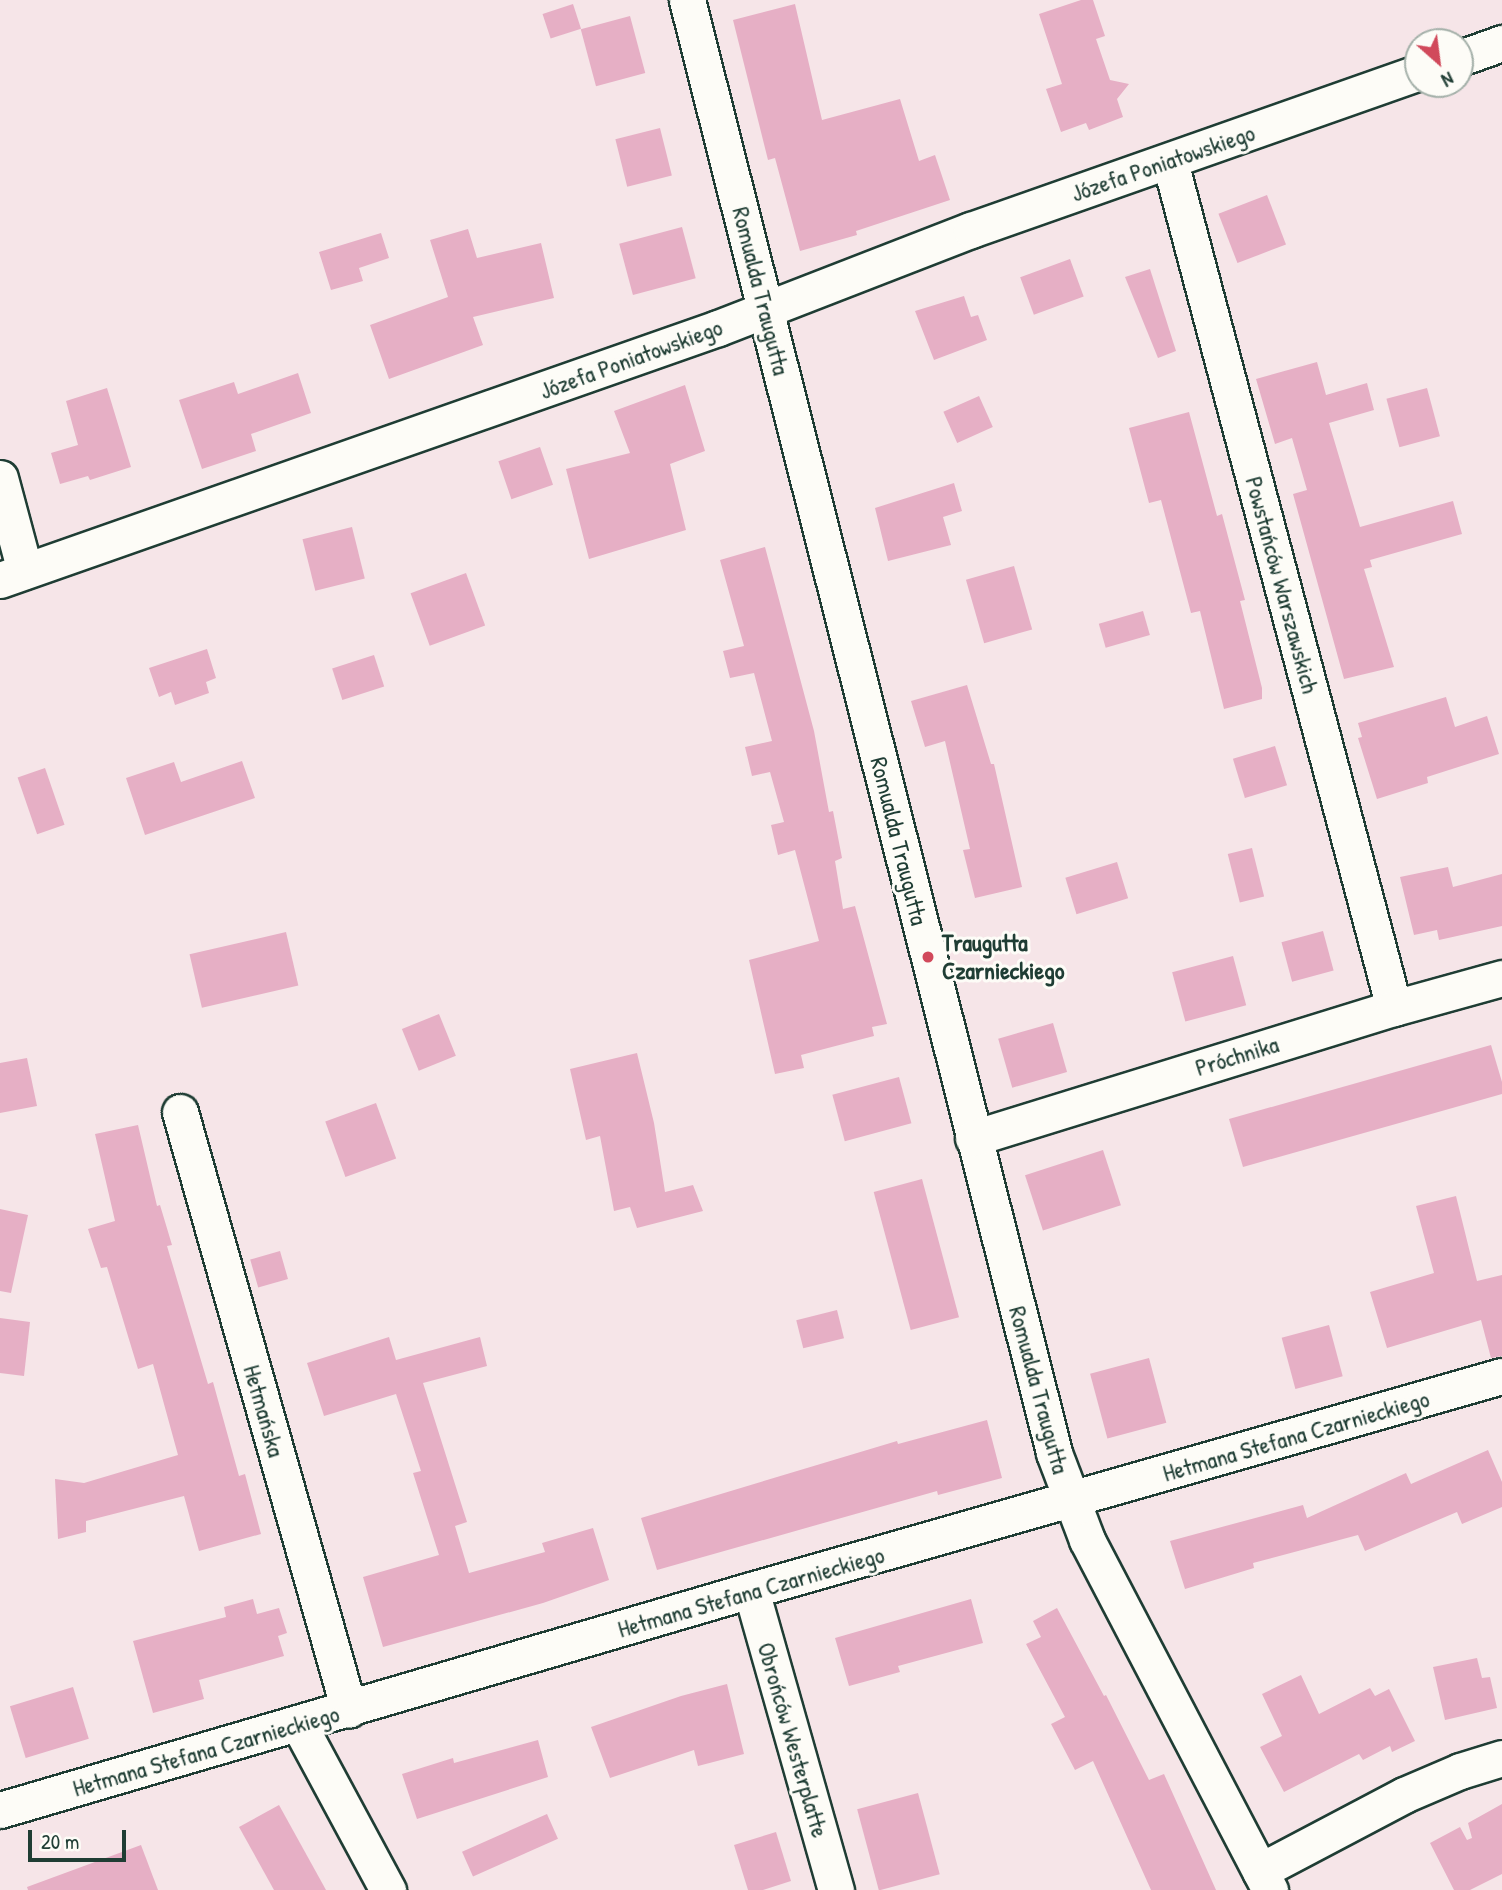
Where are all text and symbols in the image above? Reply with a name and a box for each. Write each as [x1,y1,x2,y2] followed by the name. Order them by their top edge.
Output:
[1404,28,1474,98] north arrow
[1437,66,1458,94] text: N
[1067,118,1259,208] street label: Józefa Poniatowskiego
[726,204,796,378] street label: Romualda Traugutta
[536,313,726,405] street label: Józefa Poniatowskiego
[1239,474,1325,696] street label: Powstańców Warszawskich
[864,754,934,928] street label: Romualda Traugutta
[942,929,1064,985] place label: Traugutta Czarnieckiego
[920,949,936,965] marker: Traugutta Czarnieckiego
[1192,1030,1282,1082] street label: Próchnika
[1003,1303,1075,1477] street label: Romualda Traugutta
[237,1362,291,1460] street label: Hetmańska
[1160,1384,1432,1488] street label: Hetmana Stefana Czarnieckiego
[615,1540,887,1644] street label: Hetmana Stefana Czarnieckiego
[751,1639,835,1841] street label: Obrońców Westerplatte
[70,1699,342,1803] street label: Hetmana Stefana Czarnieckiego
[32,1816,130,1860] scale bar
[41,1827,79,1856] text: 20 m

